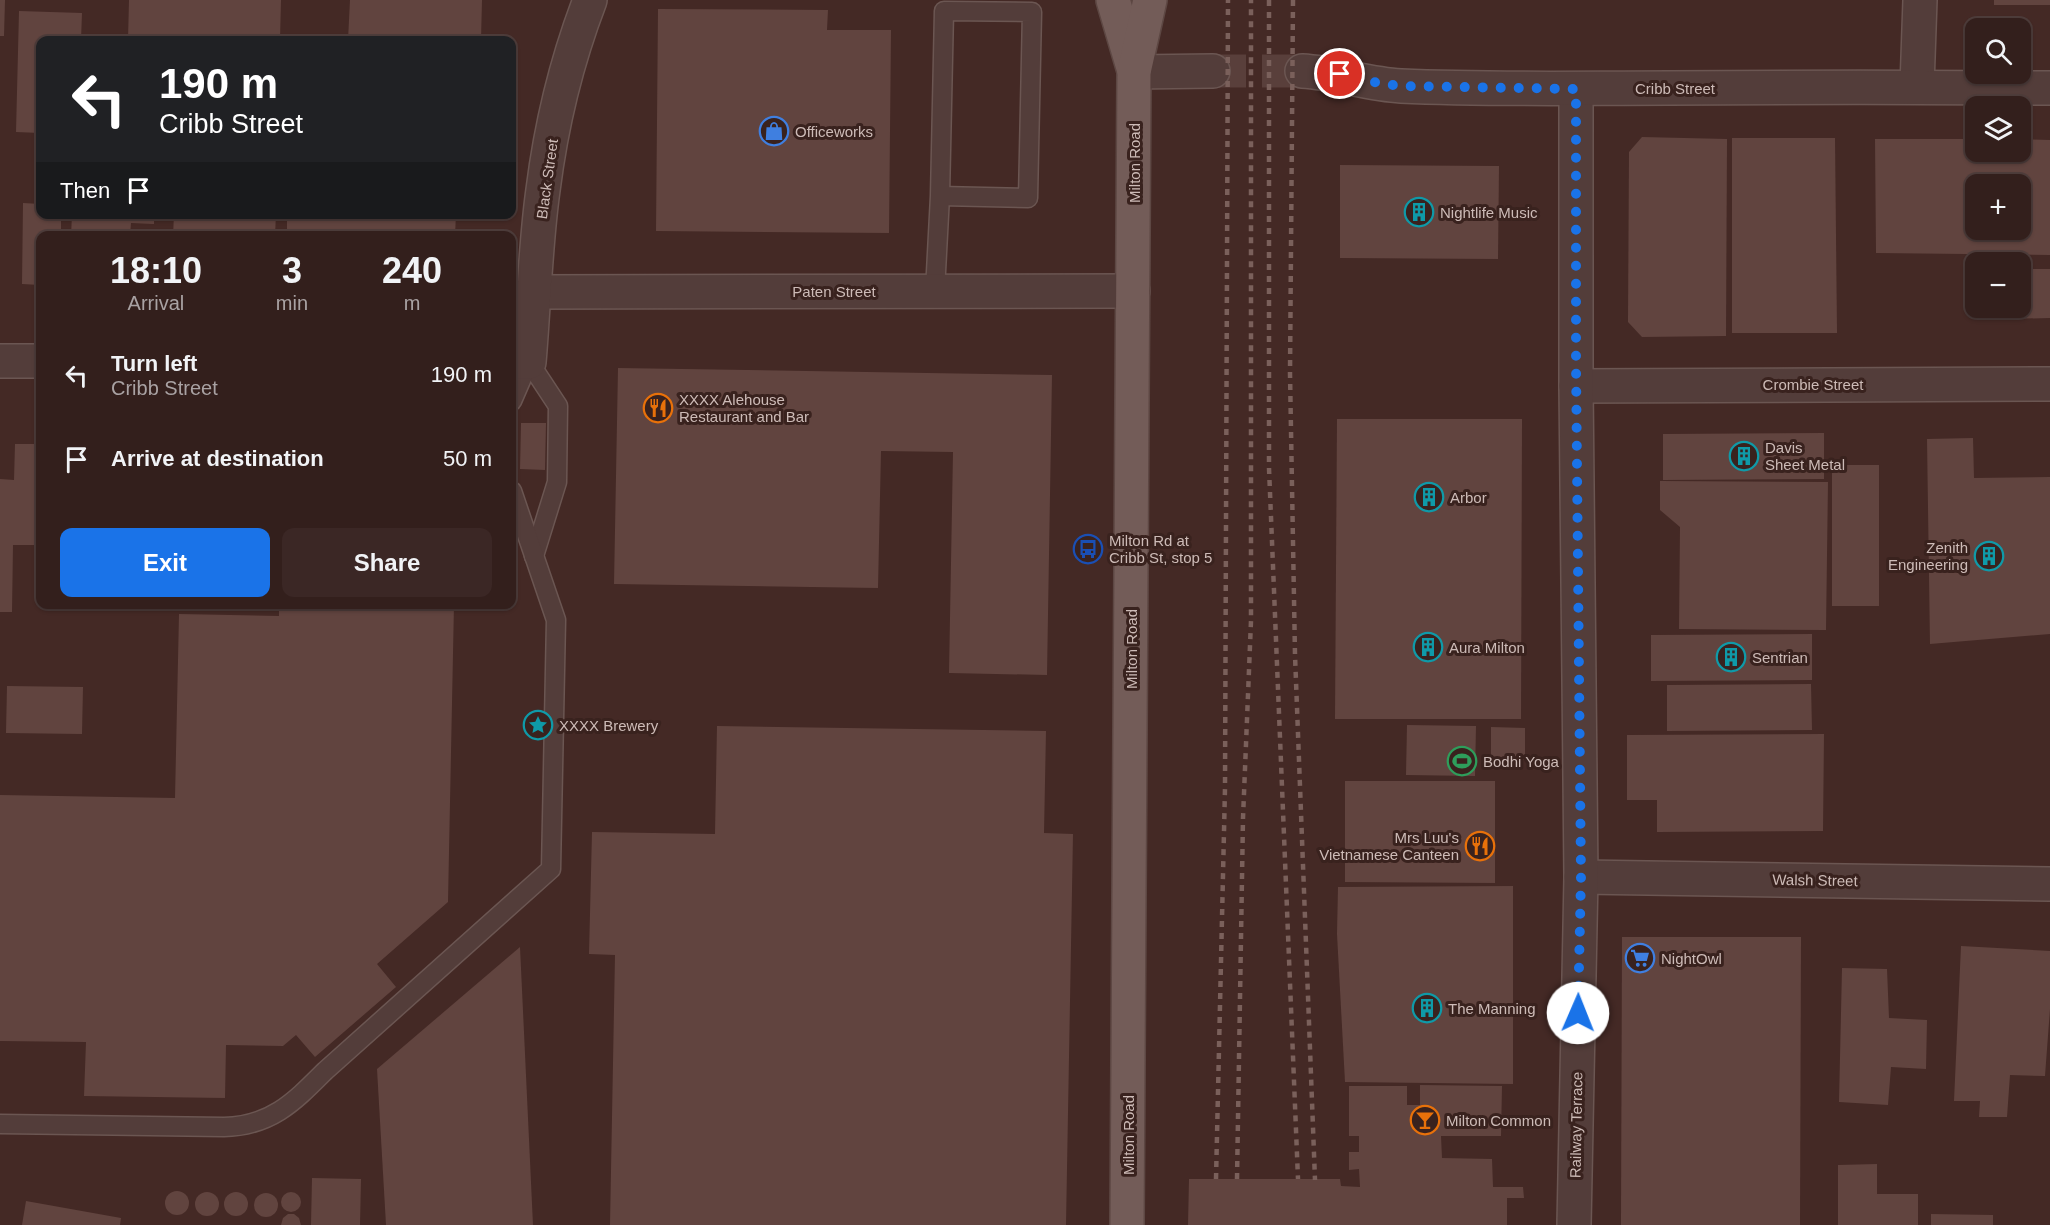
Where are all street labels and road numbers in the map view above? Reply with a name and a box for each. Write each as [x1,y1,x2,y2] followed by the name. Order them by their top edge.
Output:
[1635,80,1716,97] street label: Cribb Street
[1126,123,1143,203] street label: Milton Road
[533,137,561,220] street label: Black Street
[792,283,877,300] street label: Paten Street
[1763,376,1864,393] street label: Crombie Street
[1123,609,1140,689] street label: Milton Road
[1772,871,1859,889] street label: Walsh Street
[1567,1072,1585,1178] street label: Railway Terrace
[1120,1095,1137,1175] street label: Milton Road

